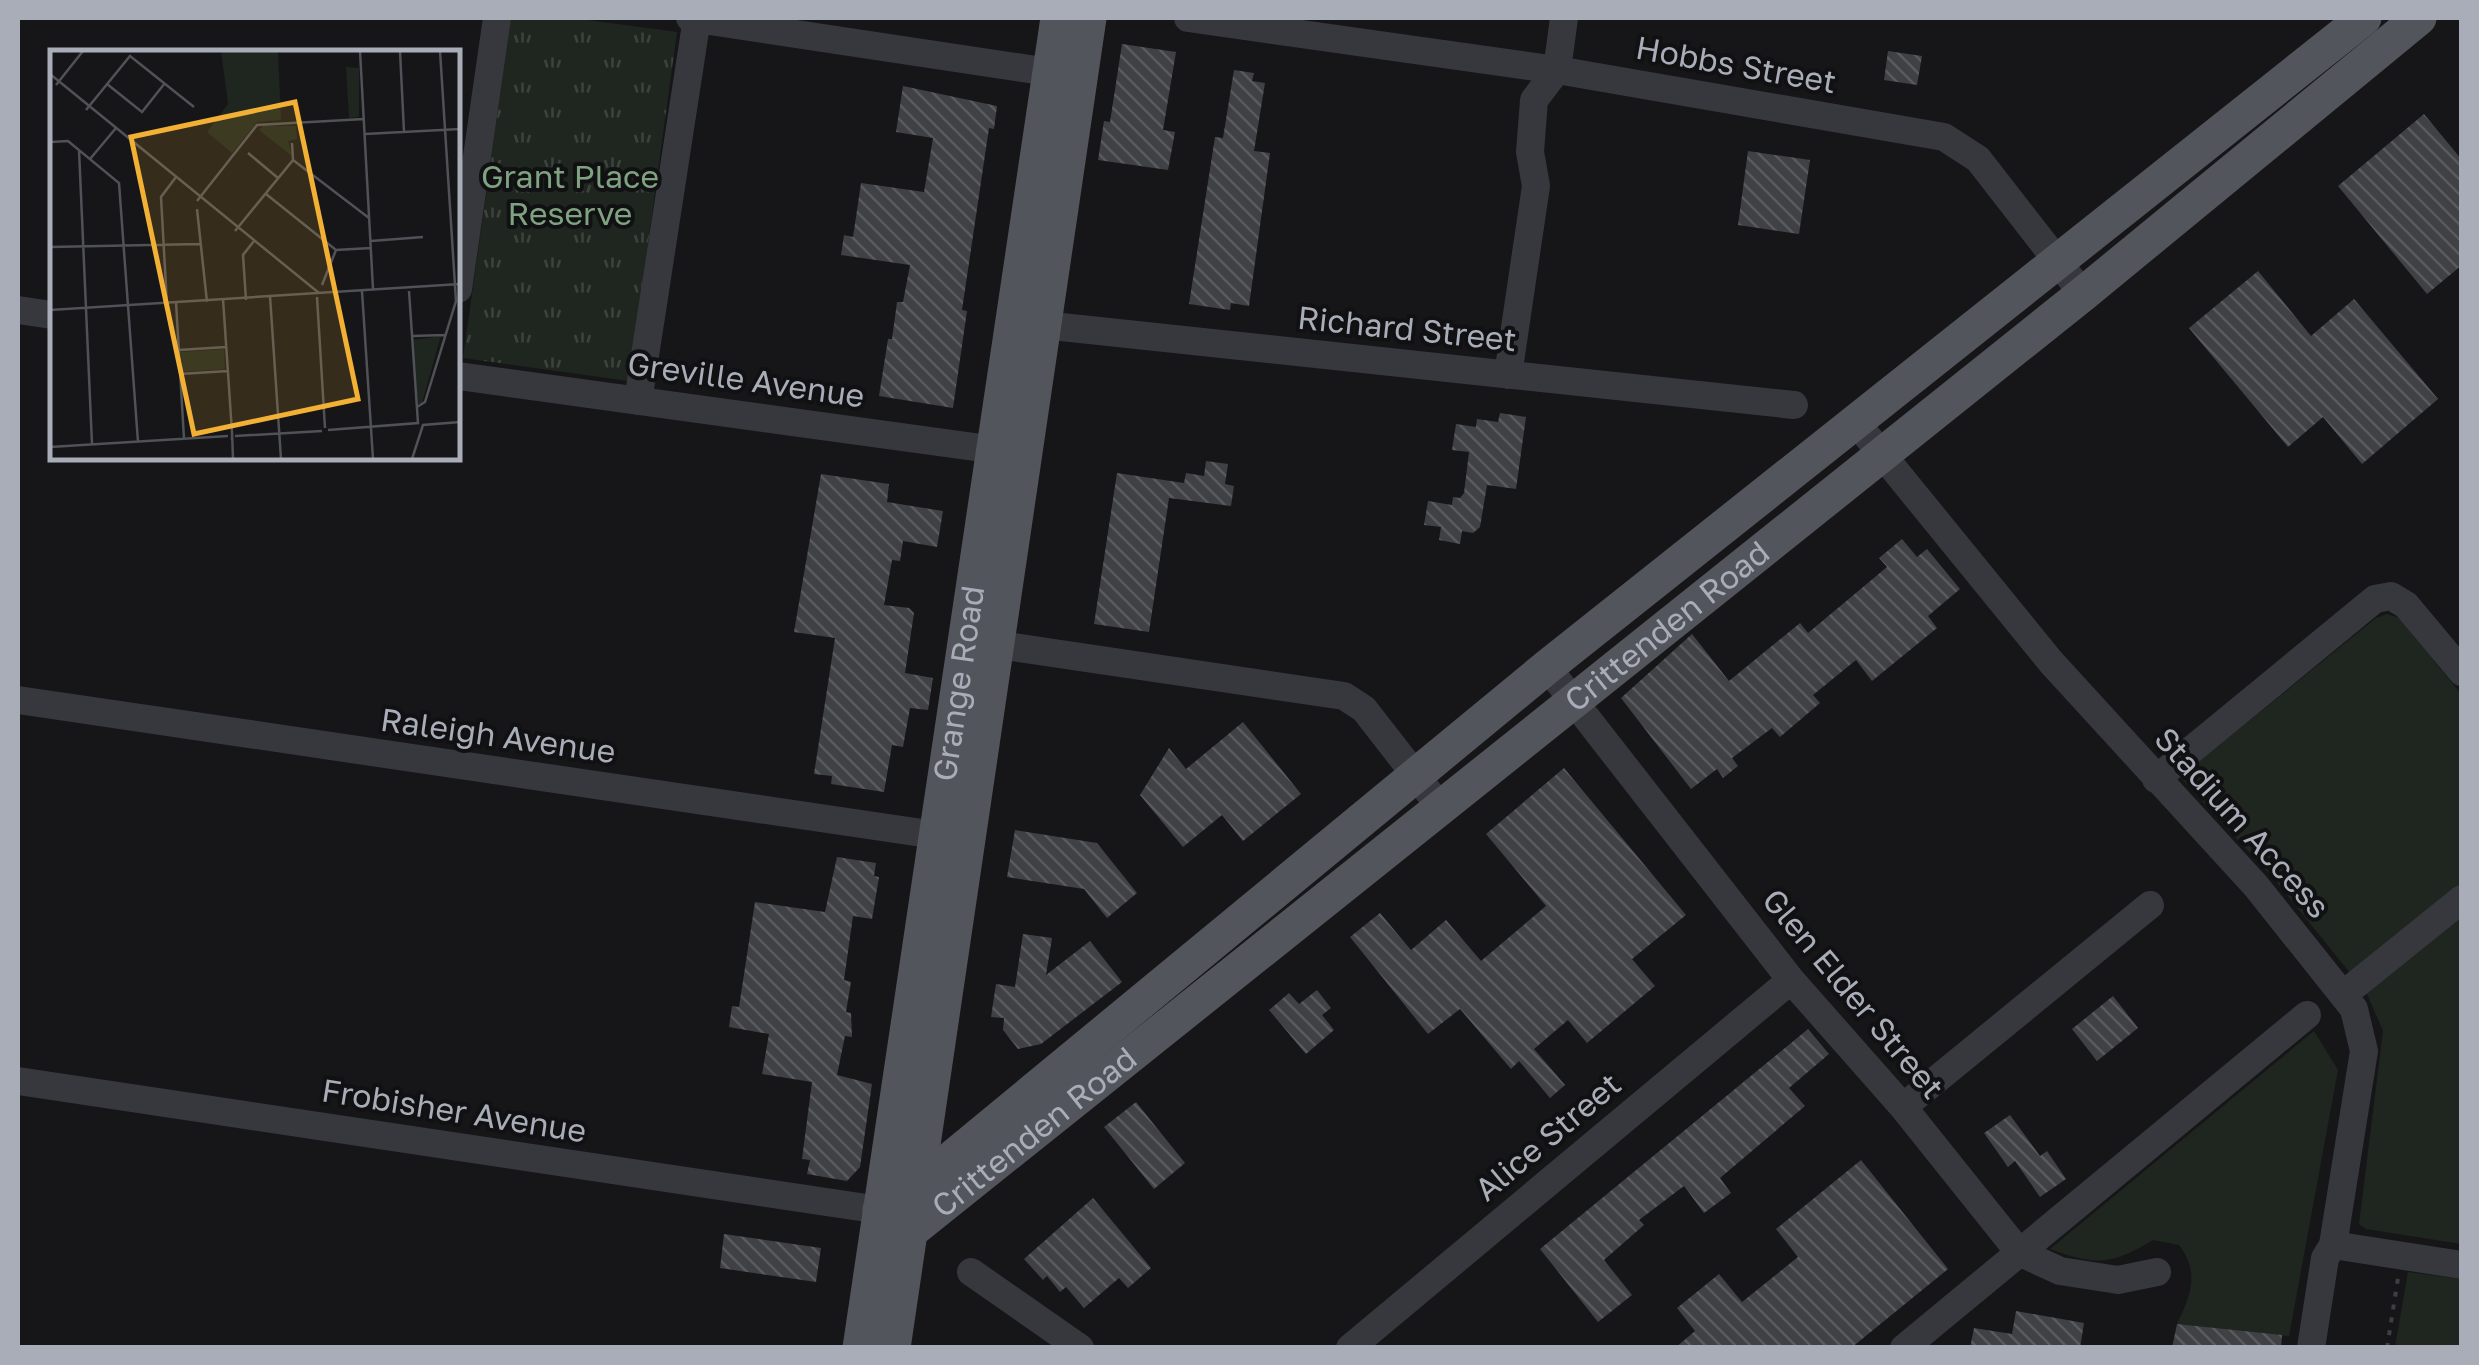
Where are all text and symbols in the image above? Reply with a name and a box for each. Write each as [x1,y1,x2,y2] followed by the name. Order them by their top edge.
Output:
[1633,28,1839,100] street label: Hobbs Street
[50,50,460,460] inset map
[481,157,659,232] park label: Grant Place Reserve
[1296,298,1519,358] street label: Richard Street
[625,344,867,414] street label: Greville Avenue
[1557,533,1776,719] street label: Crittenden Road
[925,583,991,784] street label: Grange Road
[378,700,618,770] street label: Raleigh Avenue
[2147,719,2338,925] street label: Stadium Access
[1755,881,1952,1106] street label: Glen Elder Street
[924,1038,1144,1225] street label: Crittenden Road
[1467,1064,1628,1208] street label: Alice Street
[319,1070,589,1150] street label: Frobisher Avenue

